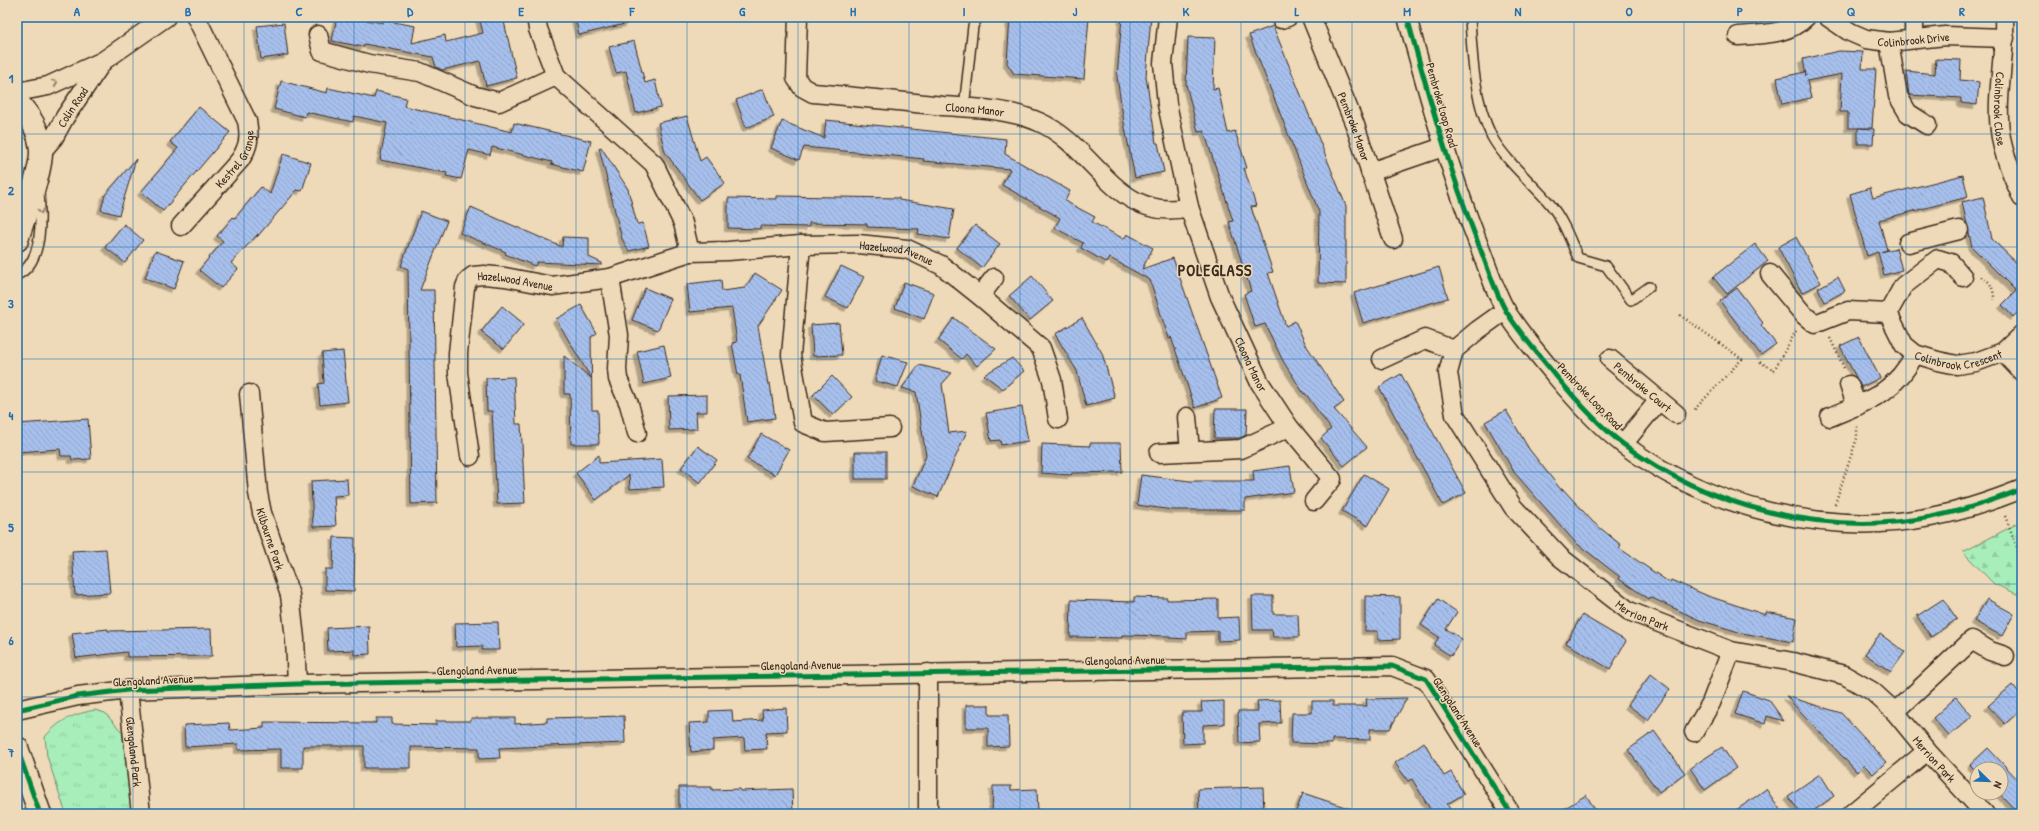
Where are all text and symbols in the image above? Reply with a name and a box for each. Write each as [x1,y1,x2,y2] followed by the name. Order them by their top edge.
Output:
[74,2,81,20] text: A
[185,2,192,20] text: B
[295,2,303,20] text: C
[407,2,414,20] text: D
[518,2,524,20] text: E
[629,2,636,20] text: F
[739,2,746,20] text: G
[850,2,856,20] text: H
[962,2,966,20] text: I
[1073,2,1078,20] text: J
[1183,2,1190,20] text: K
[1295,2,1300,20] text: L
[1403,2,1411,20] text: M
[1515,2,1522,20] text: N
[1625,2,1633,20] text: O
[1737,2,1743,20] text: P
[1847,2,1856,20] text: Q
[1959,2,1965,20] text: R
[1877,27,1950,50] street label: Colinbrook Drive
[1422,61,1462,150] street label: Pembroke Loop Road
[9,69,14,87] text: 1
[1990,71,2011,147] street label: Colinbrook Close
[51,79,58,87] one-way arrow
[53,83,92,130] street label: Colin Road
[1334,90,1375,164] street label: Pembroke Manor
[945,98,1006,120] street label: Cloona Manor
[211,130,257,191] street label: Kestrel Grange
[8,181,15,199] text: 2
[36,208,45,214] one-way arrow
[859,236,937,269] street label: Hazelwood Avenue
[1178,259,1252,281] district label: POLEGLASS
[477,266,555,295] street label: Hazelwood Avenue
[8,294,14,312] text: 3
[1231,334,1272,395] street label: Cloona Manor
[1913,343,2003,357] street label: Colinbrook Crescent
[1913,344,2005,374] text: Colinbrook Crescent
[1610,357,1676,416] street label: Pembroke Court
[1554,359,1627,434] street label: Pembroke Loop Road
[9,406,14,424] text: 4
[253,506,289,572] street label: Kilbourne Park
[8,518,14,536] text: 5
[1612,595,1672,634] street label: Merrion Park
[8,631,14,649] text: 6
[1085,651,1166,669] street label: Glengoland Avenue
[761,656,842,674] street label: Glengoland Avenue
[437,661,518,679] street label: Glengoland Avenue
[112,669,194,691] street label: Glengoland Avenue
[1429,674,1487,751] street label: Glengoland Avenue
[122,716,147,788] street label: Glengoland Park
[1909,732,1960,786] street label: Merrion Park
[7,743,15,761] text: 7
[1969,761,2009,801] north arrow
[1991,779,2006,790] text: N

